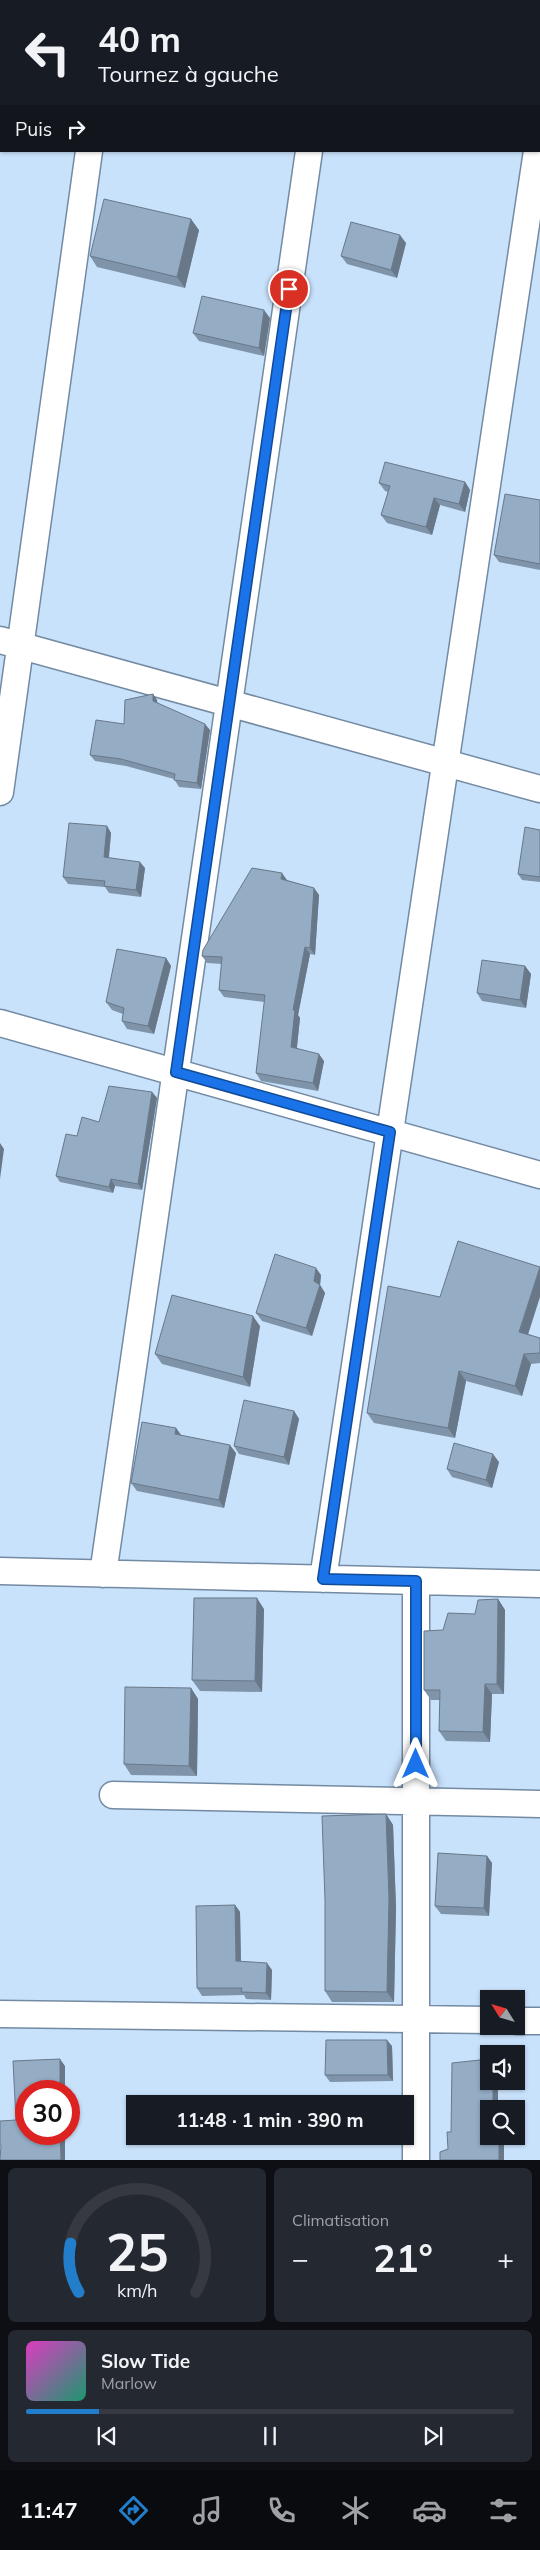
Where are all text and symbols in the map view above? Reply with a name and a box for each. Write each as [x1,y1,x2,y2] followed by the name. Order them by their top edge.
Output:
[98,17,181,61] text: 40 m
[15,20,80,85] icon: left
[98,60,279,88] text: Tournez à gauche
[62,115,90,143] icon: right
[15,117,52,141] text: Puis
[268,268,310,310] pin
[275,275,303,303] icon: arrive
[389,1737,441,1789] position arrow
[480,1990,525,2035] north arrow
[480,1990,525,2145] map controls
[480,2045,525,2090] button: sound
[15,2080,80,2145] speed limit sign: 30
[480,2100,525,2145] button: search
[176,2108,364,2132] text: 11:48 · 1 min · 390 m
[292,2210,389,2230] text: Climatisation
[106,2219,168,2284] text: 25
[373,2234,433,2282] text: 21°
[292,2241,309,2276] text: −
[497,2241,514,2276] text: +
[117,2279,157,2301] text: km/h
[101,2349,190,2373] text: Slow Tide
[101,2373,157,2393] text: Marlow
[93,2422,121,2450] icon: previous
[256,2422,284,2450] icon: pause
[419,2422,447,2450] icon: next
[116,2493,151,2528] icon: directions
[190,2493,225,2528] icon: music
[264,2493,299,2528] icon: phone
[338,2493,373,2528] icon: climate
[412,2493,447,2528] icon: car
[486,2493,521,2528] icon: filters
[19,2496,78,2524] text: 11:47

